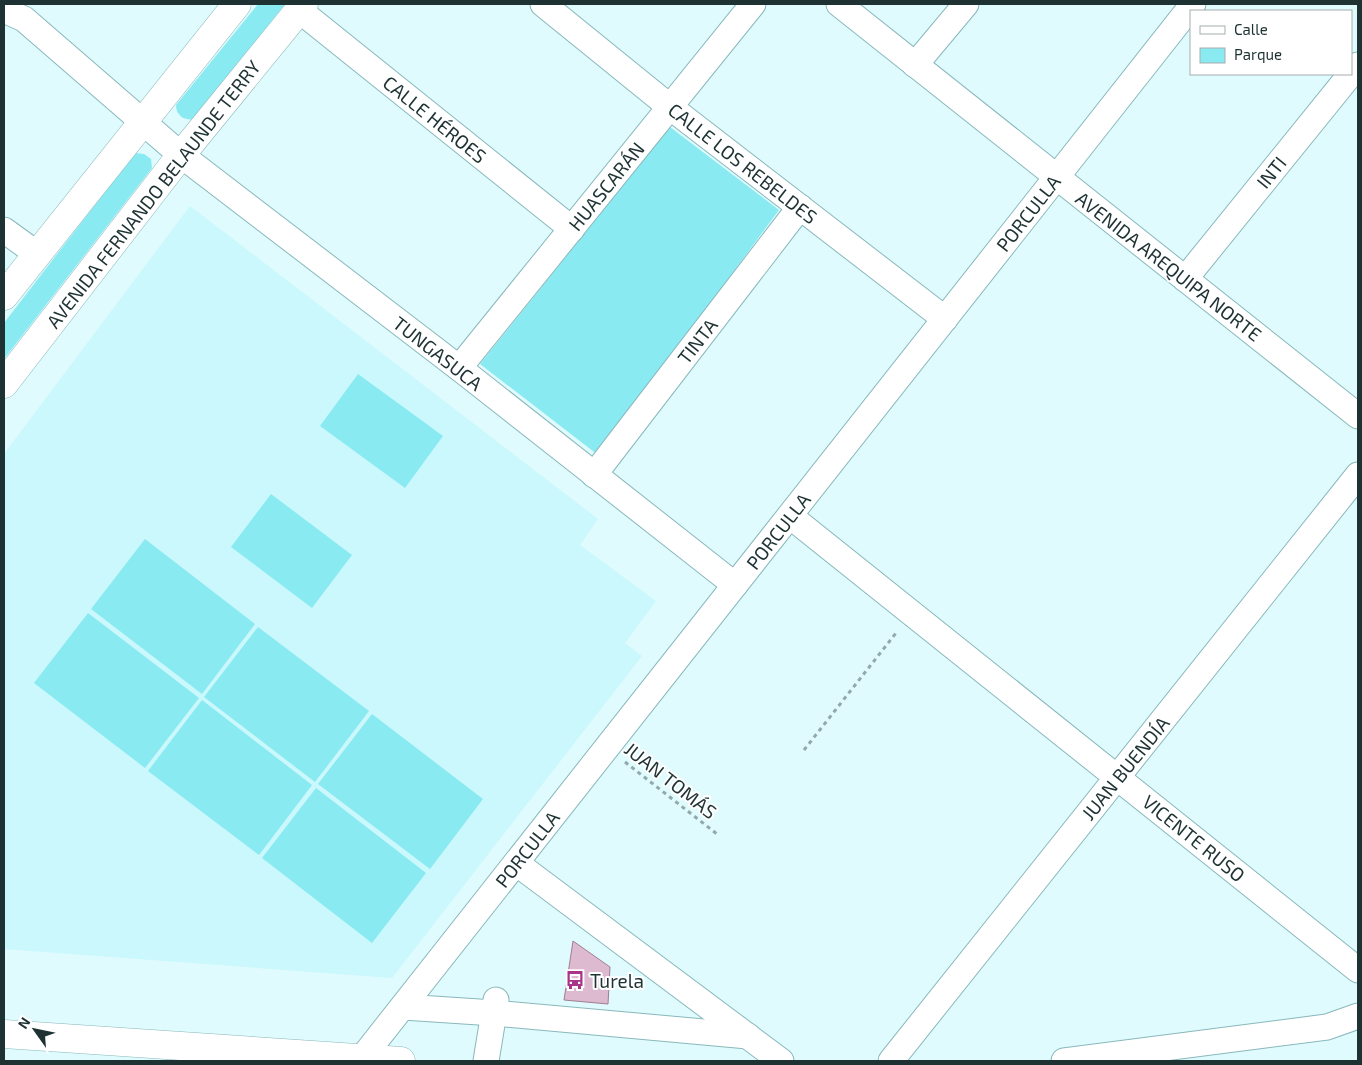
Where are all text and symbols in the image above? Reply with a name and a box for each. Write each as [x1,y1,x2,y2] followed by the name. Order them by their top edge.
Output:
[1190,10,1352,75] legend
[1234,20,1268,38] text: Calle
[1234,45,1282,63] text: Parque
[41,55,265,332] street label: AVENIDA FERNANDO BELAUNDE TERRY
[379,70,491,168] street label: CALLE HÉROES
[664,98,822,228] street label: CALLE LOS REBELDES
[563,137,649,235] street label: HUASCARÁN
[1251,151,1291,193] street label: INTI
[991,170,1065,256] street label: PORCULLA
[1072,186,1266,346] street label: AVENIDA AREQUIPA NORTE
[389,311,487,395] street label: TUNGASUCA
[672,314,722,368] street label: TINTA
[741,488,815,574] street label: PORCULLA
[1076,712,1174,824] street label: JUAN BUENDÍA
[620,737,722,823] street label: JUAN TOMÁS
[1138,790,1250,886] street label: VICENTE RUSO
[490,806,564,892] street label: PORCULLA
[564,969,586,991] bus stop icon: Turela
[590,969,644,992] place label: Turela
[10,1005,60,1055] north arrow
[14,1014,34,1032] text: N

